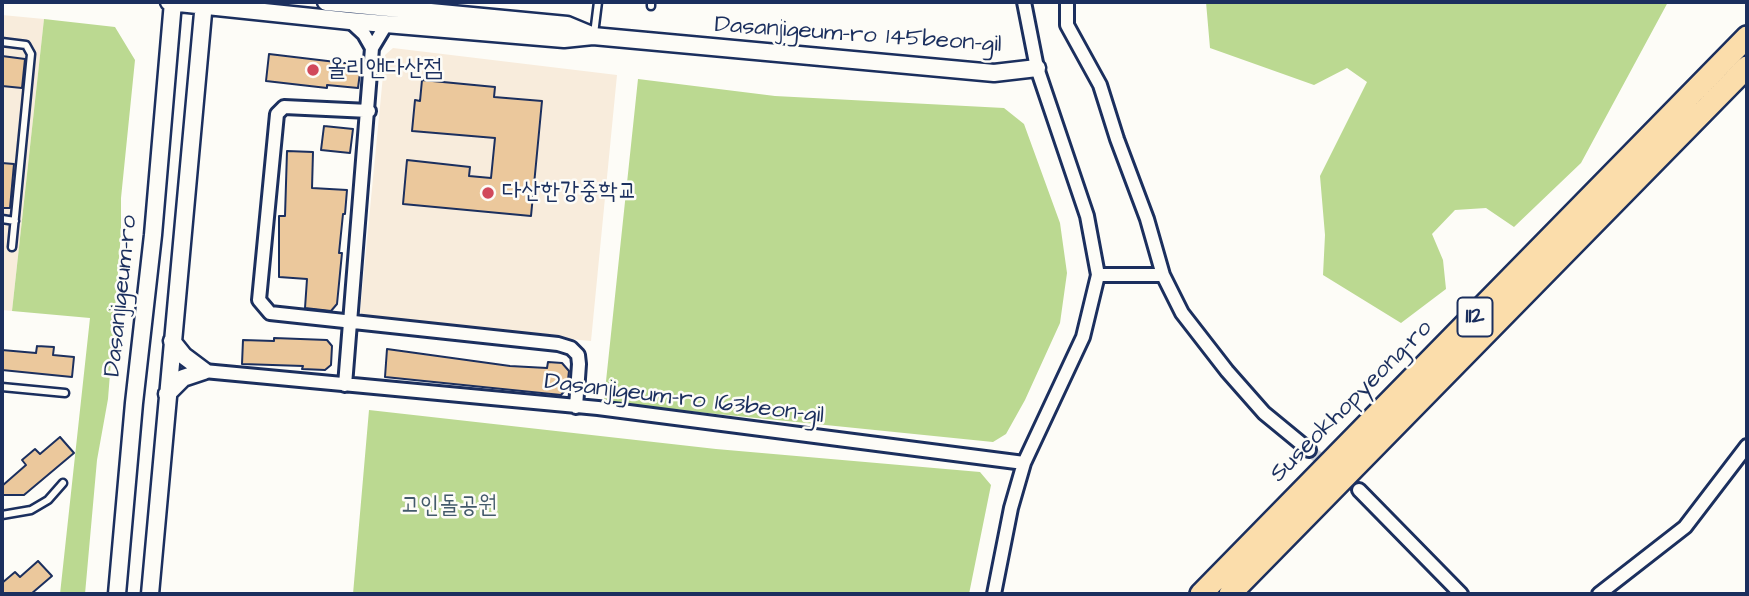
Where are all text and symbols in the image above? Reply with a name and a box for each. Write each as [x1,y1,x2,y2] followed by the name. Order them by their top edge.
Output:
[714,12,1002,60] street label: Dasanjigeum-ro 145beon-gil
[327,56,443,84] place label: 올리앤다산점
[305,62,321,78] marker: 올리앤다산점
[502,179,637,207] place label: 다산한강중학교
[480,185,496,201] marker: 다산한강중학교
[99,214,145,378] street label: Dasanjigeum-ro
[1458,298,1492,336] road number: 112
[1265,315,1439,489] street label: Suseokhopyeong-ro
[543,369,825,431] street label: Dasanjigeum-ro 163beon-gil
[401,493,497,521] park label: 고인돌공원

